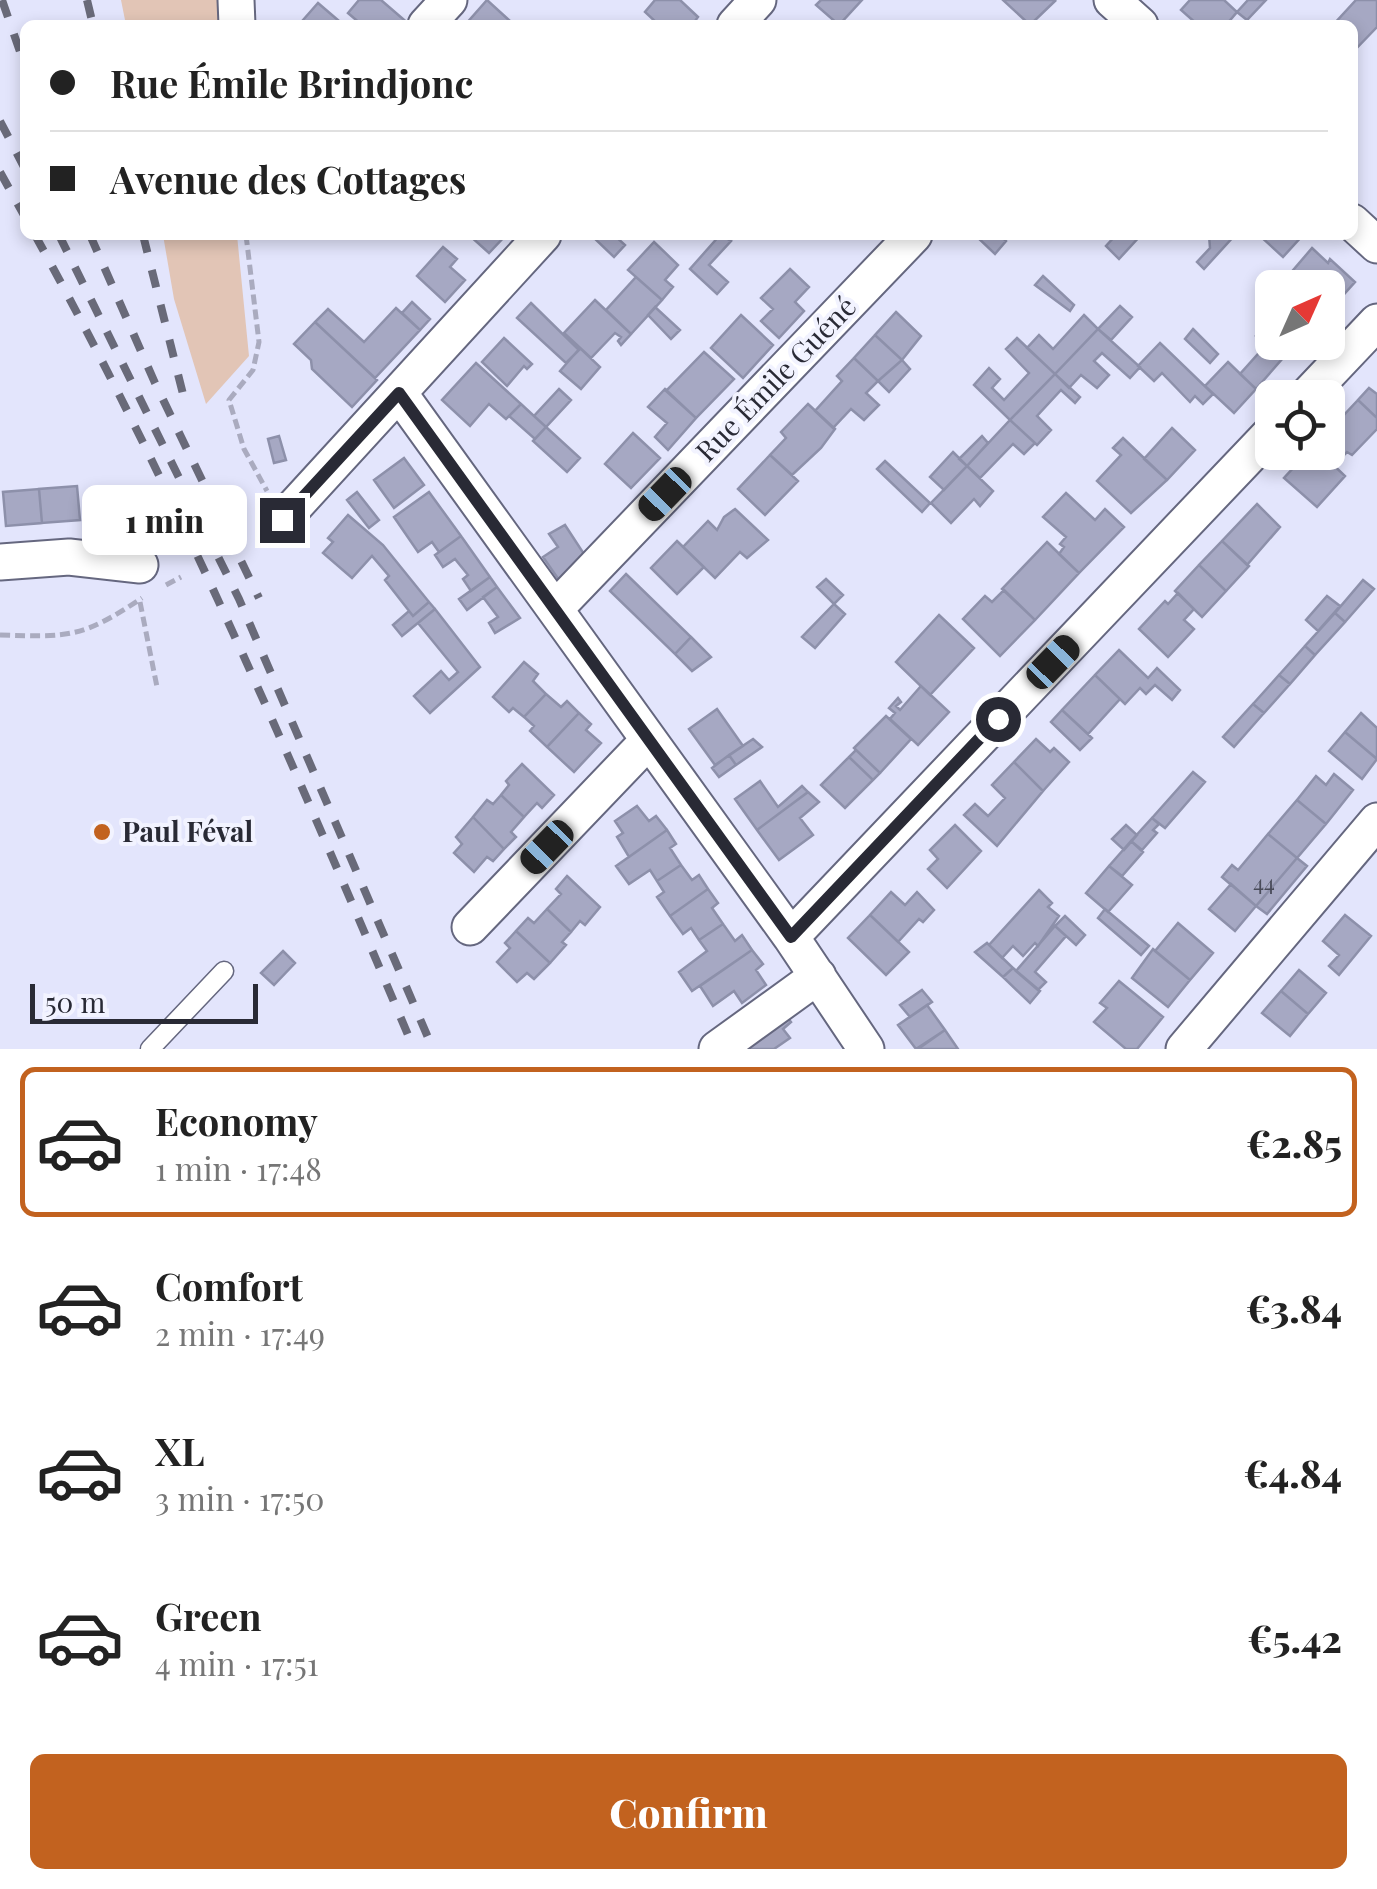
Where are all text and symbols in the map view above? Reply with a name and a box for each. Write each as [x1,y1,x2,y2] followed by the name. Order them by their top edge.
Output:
[110,57,473,108] text: Rue Émile Brindjonc
[110,153,466,204] text: Avenue des Cottages
[1255,270,1345,360] north arrow
[1255,270,1345,470] map controls
[687,288,863,468] street label: Rue Émile Guéné
[1255,380,1345,470] button: locate
[633,462,697,526] car
[82,485,247,555] callout: 1 min
[125,498,204,541] text: 1 min
[260,498,305,543] route end
[1021,630,1085,694] car
[976,697,1021,742] route start
[122,812,253,849] place label: Paul Féval
[515,815,579,879] car
[91,821,113,843] marker: Paul Féval
[1253,867,1275,897] house number: 44
[30,979,258,1024] scale bar
[45,983,105,1020] text: 50 m
[155,1095,318,1146] text: Economy
[35,1097,125,1187] icon: car
[1246,1117,1342,1168] text: €2.85
[155,1146,322,1189] text: 1 min · 17:48
[155,1260,303,1311] text: Comfort
[35,1262,125,1352] icon: car
[1246,1282,1342,1333] text: €3.84
[155,1311,325,1354] text: 2 min · 17:49
[155,1425,204,1476] text: XL
[35,1427,125,1517] icon: car
[1244,1447,1342,1498] text: €4.84
[155,1476,325,1519] text: 3 min · 17:50
[155,1590,262,1641] text: Green
[35,1592,125,1682] icon: car
[1248,1612,1342,1663] text: €5.42
[155,1641,319,1684] text: 4 min · 17:51
[30,1754,1347,1869] button: Confirm

